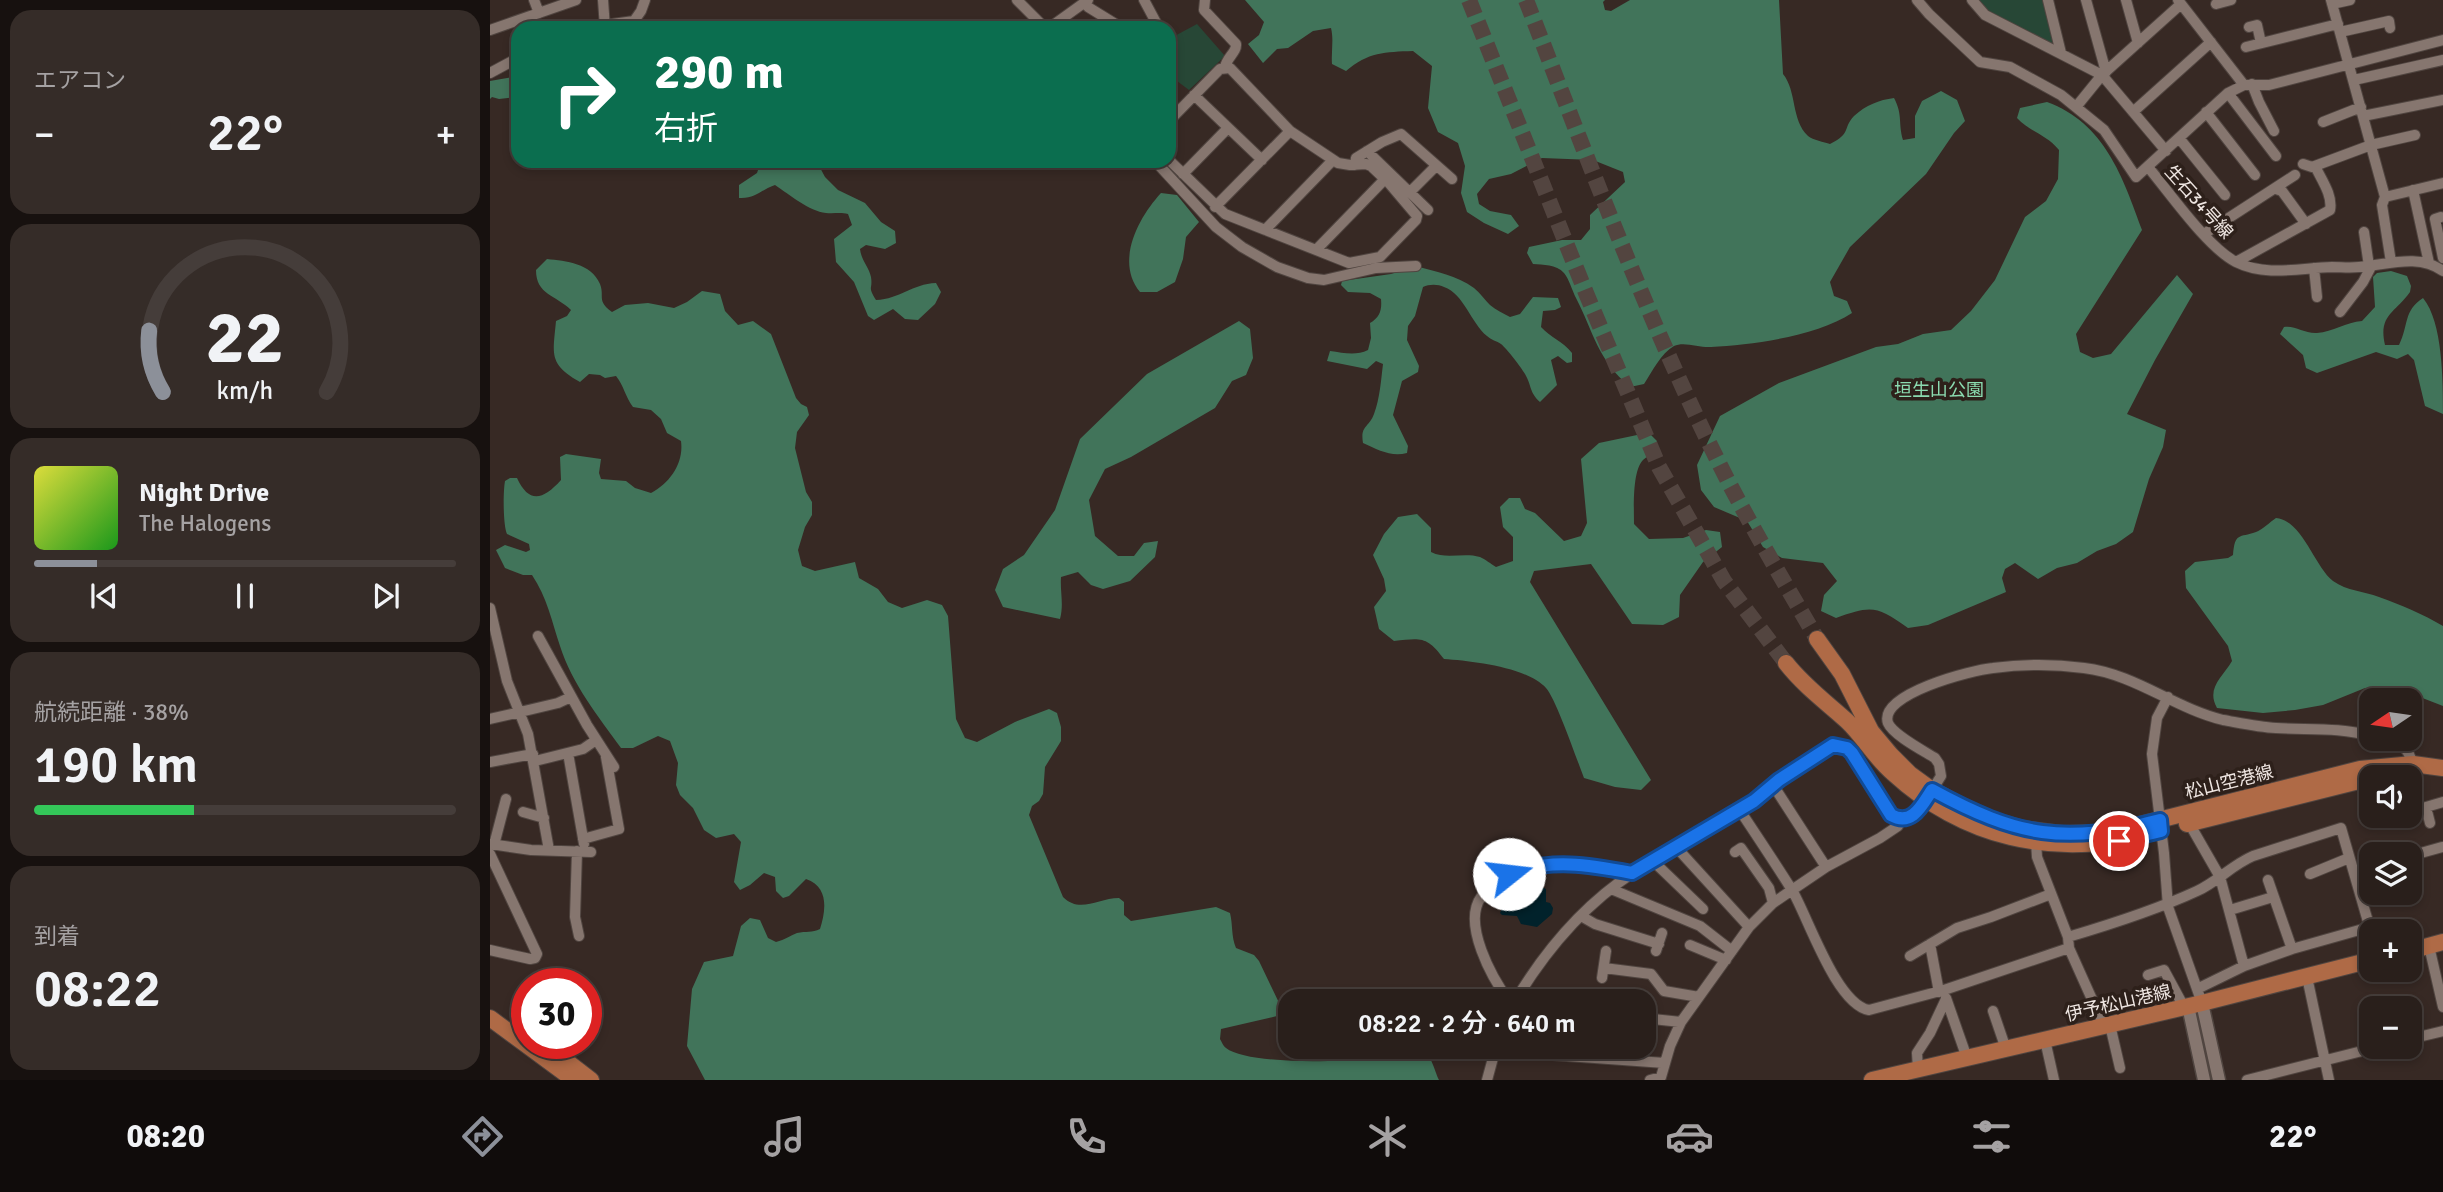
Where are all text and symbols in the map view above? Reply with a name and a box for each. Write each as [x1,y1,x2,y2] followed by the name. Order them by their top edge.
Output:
[654,42,784,102] text: 290 m
[539,49,630,140] icon: right
[34,66,126,95] text: エアコン
[207,101,283,165] text: 22°
[654,109,718,148] text: 右折
[34,111,55,158] text: −
[435,111,456,158] text: +
[2160,161,2238,243] street label: 生石34号線
[206,294,284,383] text: 22
[217,375,273,406] text: km/h
[1894,379,1984,401] park label: 垣生山公園
[139,477,269,509] text: Night Drive
[139,509,271,538] text: The Halogens
[85,577,123,615] icon: previous
[226,577,264,615] icon: pause
[367,577,405,615] icon: next
[2359,688,2422,751] north arrow
[2359,688,2422,1059] map controls
[34,698,189,727] text: 航続距離 · 38%
[34,733,198,797] text: 190 km
[2183,760,2275,804] street label: 松山空港線
[2359,765,2422,828] button: sound
[2089,811,2149,871] pin
[2100,822,2138,860] icon: arrive
[1472,837,1546,911] position arrow
[2359,842,2422,905] button: layers
[2359,919,2422,982] button: +
[34,922,80,951] text: 到着
[34,957,161,1021] text: 08:22
[511,968,602,1059] speed limit sign: 30
[2063,980,2173,1026] street label: 伊予松山港線
[2359,996,2422,1059] button: −
[1358,1008,1576,1040] text: 08:22 · 2 分 · 640 m
[458,1112,507,1161] icon: directions
[760,1112,809,1161] icon: music
[1062,1112,1111,1161] icon: phone
[1363,1112,1412,1161] icon: climate
[1665,1112,1714,1161] icon: car
[1967,1112,2016,1161] icon: filters
[126,1117,205,1156] text: 08:20
[2269,1117,2316,1156] text: 22°

